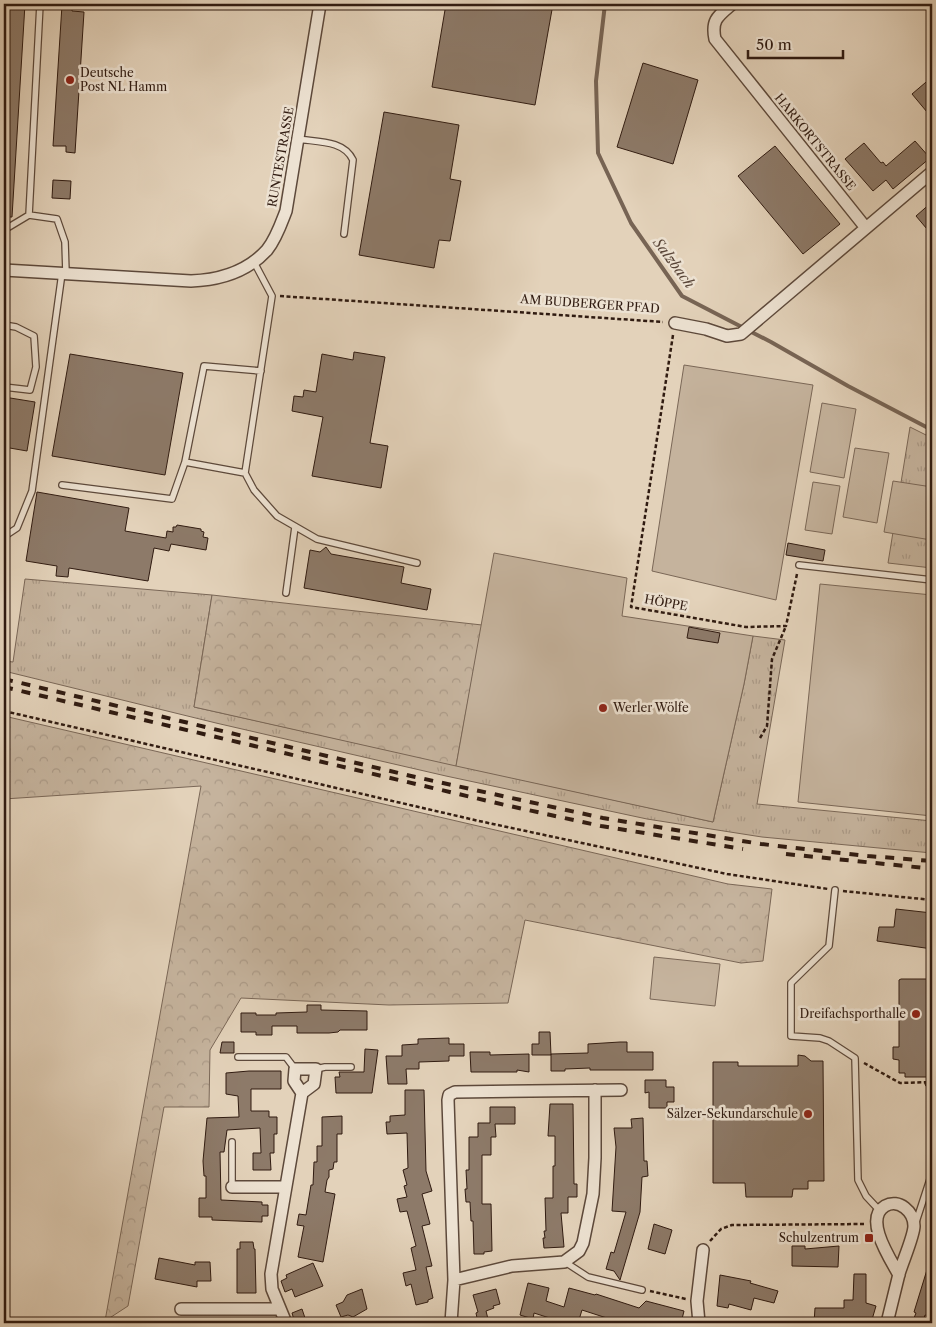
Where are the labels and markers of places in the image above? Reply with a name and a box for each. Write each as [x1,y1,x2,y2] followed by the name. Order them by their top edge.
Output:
[80,65,167,94] place label: Deutsche Post NL Hamm
[64,74,76,86] marker: Deutsche Post NL Hamm
[612,700,689,715] place label: Werler Wölfe
[597,702,609,714] marker: Werler Wölfe
[800,1006,906,1021] place label: Dreifachsporthalle
[910,1008,922,1020] marker: Dreifachsporthalle
[667,1106,798,1121] place label: Sälzer-Sekundarschule
[802,1108,814,1120] marker: Sälzer-Sekundarschule
[779,1230,859,1245] place label: Schulzentrum
[863,1232,875,1244] marker: Schulzentrum

